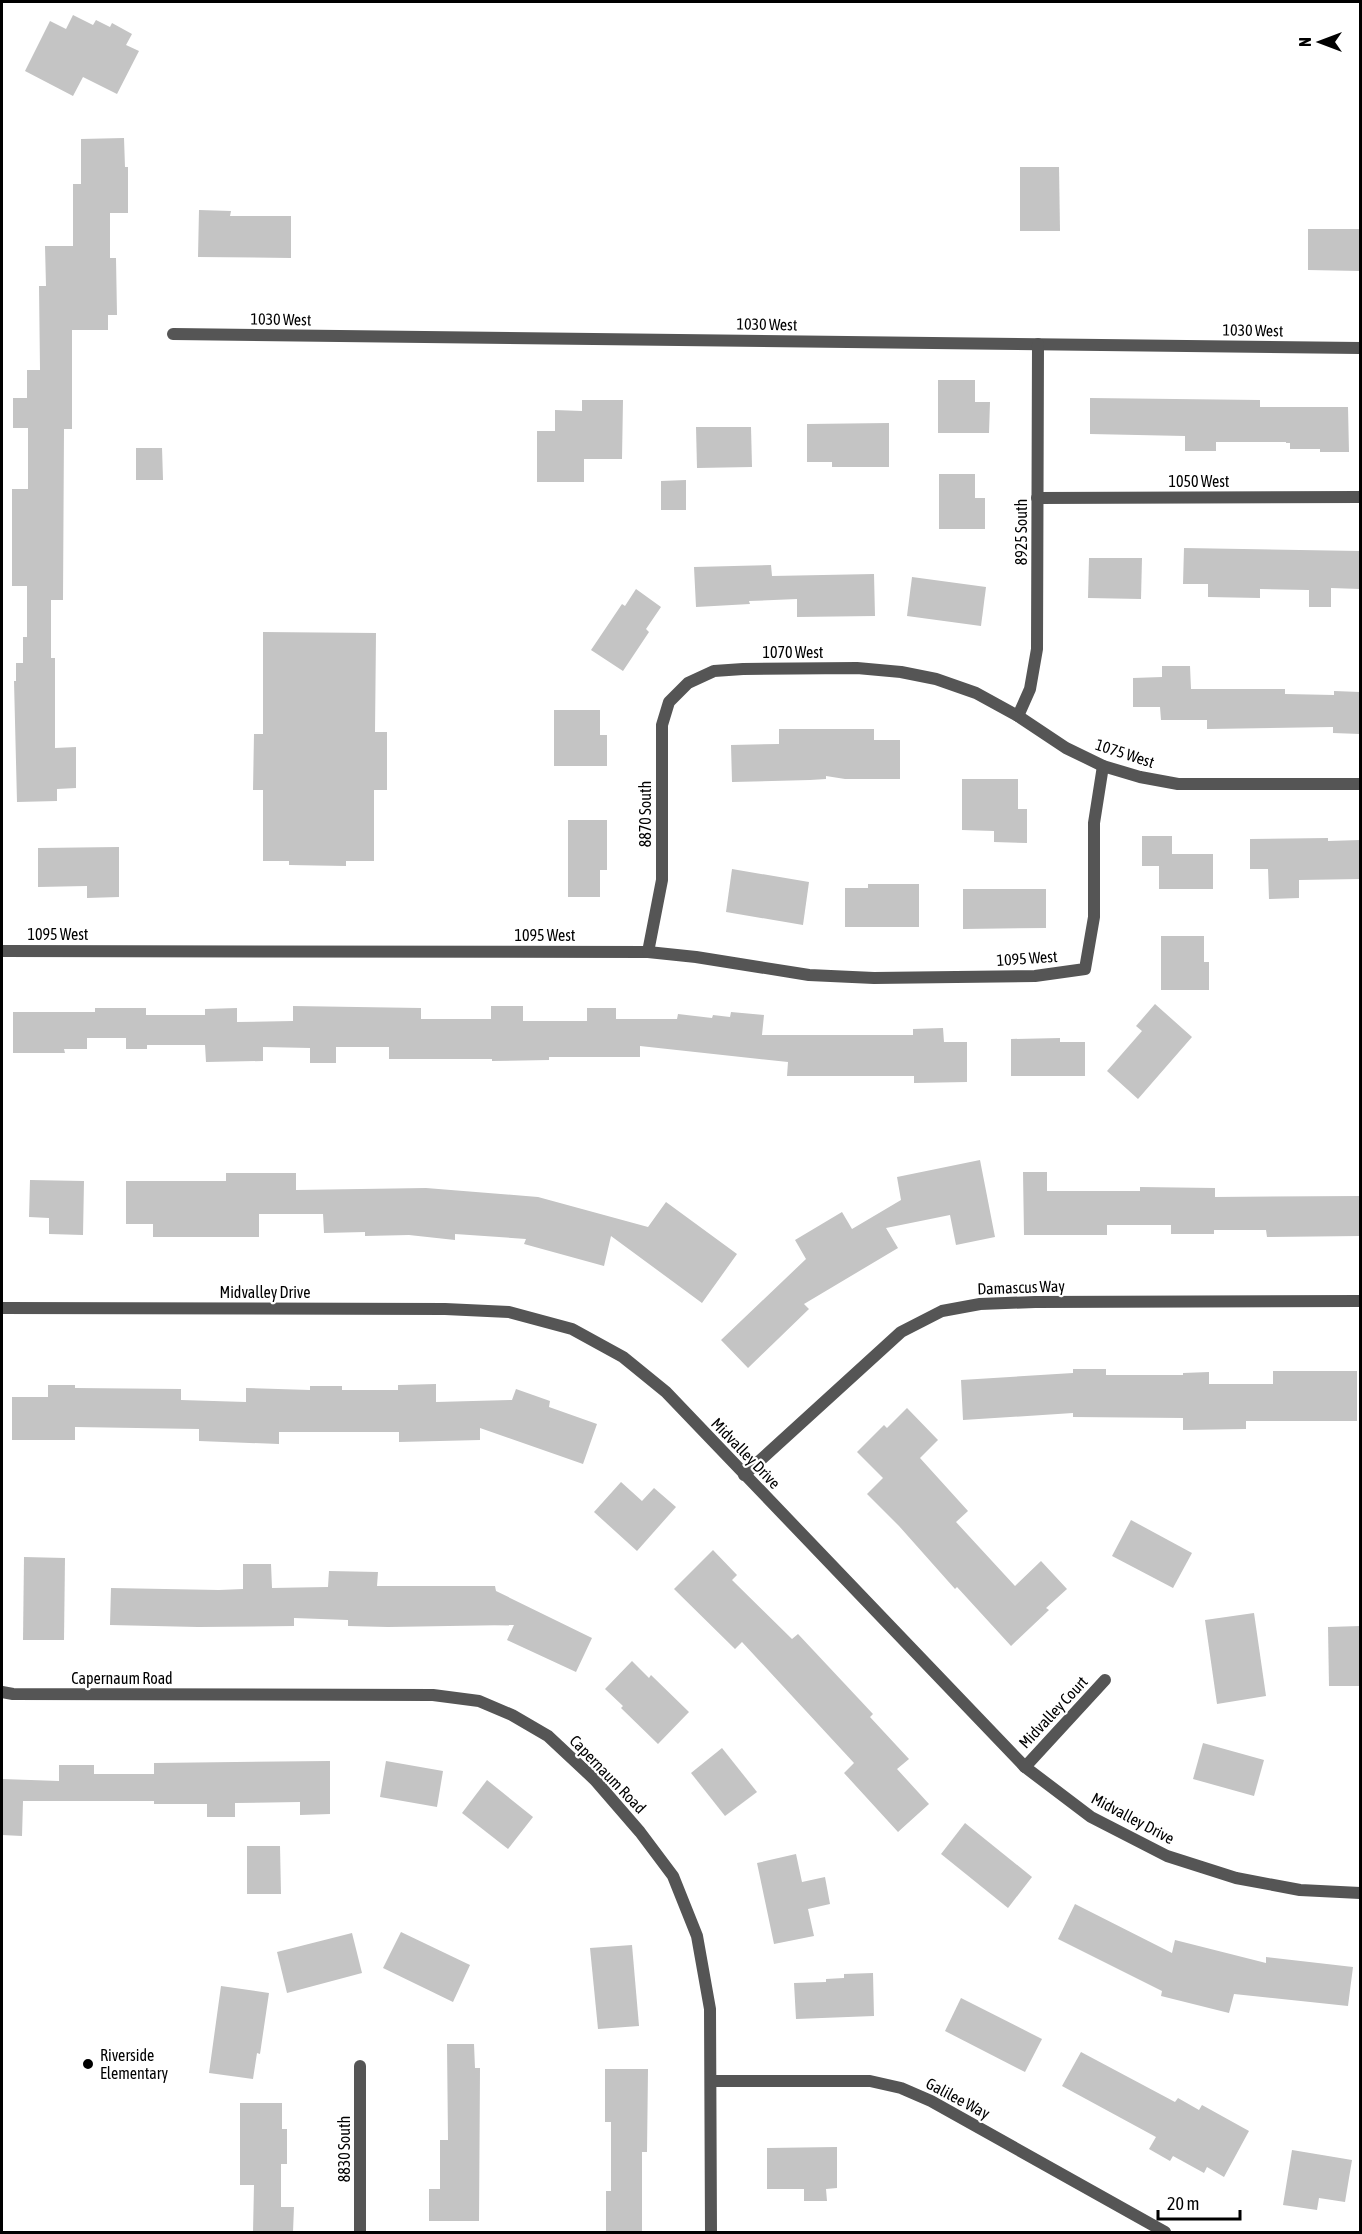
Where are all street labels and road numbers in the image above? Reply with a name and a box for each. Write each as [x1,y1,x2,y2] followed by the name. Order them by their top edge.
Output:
[250,309,312,329] street label: 1030 West
[736,314,798,334] street label: 1030 West
[1222,320,1284,340] street label: 1030 West
[1169,472,1230,490] street label: 1050 West
[1012,499,1030,565] street label: 8925 South
[763,643,824,661] street label: 1070 West
[1093,735,1157,771] street label: 1075 West
[636,781,654,847] street label: 8870 South
[28,925,89,943] street label: 1095 West
[515,926,576,944] street label: 1095 West
[996,947,1058,969] street label: 1095 West
[977,1276,1066,1299] street label: Damascus Way
[219,1283,311,1302] street label: Midvalley Drive
[707,1414,784,1493] street label: Midvalley Drive
[71,1669,173,1688] street label: Capernaum Road
[1015,1672,1092,1752] street label: Midvalley Court
[566,1731,650,1817] street label: Capernaum Road
[1088,1789,1177,1848] street label: Midvalley Drive
[923,2074,993,2123] street label: Galilee Way
[335,2116,353,2182] street label: 8830 South

